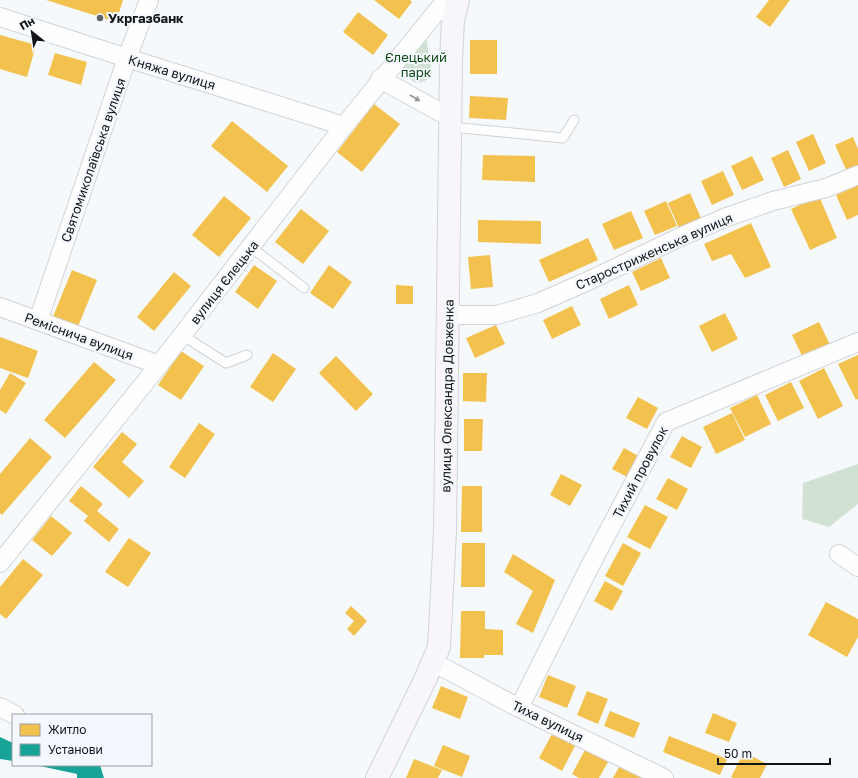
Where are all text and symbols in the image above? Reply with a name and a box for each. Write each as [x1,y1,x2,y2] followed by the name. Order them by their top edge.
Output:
[108,10,184,26] place label: Укргазбанк
[12,12,52,52] north arrow
[17,13,37,32] text: Пн
[95,13,105,23] marker: Укргазбанк
[385,49,447,80] park label: Єлецький парк
[126,51,218,93] street label: Княжа вулиця
[57,76,129,244] street label: Святомиколаївська вулиця
[409,94,421,101] one-way arrow
[573,209,735,293] street label: Старостриженська вулиця
[186,237,262,327] street label: вулиця Єлецька
[437,299,457,493] street label: вулиця Олександра Довженка
[22,309,136,363] street label: Реміснича вулиця
[609,423,671,521] street label: Тихий провулок
[510,697,586,745] street label: Тиха вулиця
[12,714,152,766] legend
[48,722,86,737] text: Житло
[718,740,830,766] scale bar
[48,742,103,757] text: Установи
[724,746,752,761] text: 50 m

